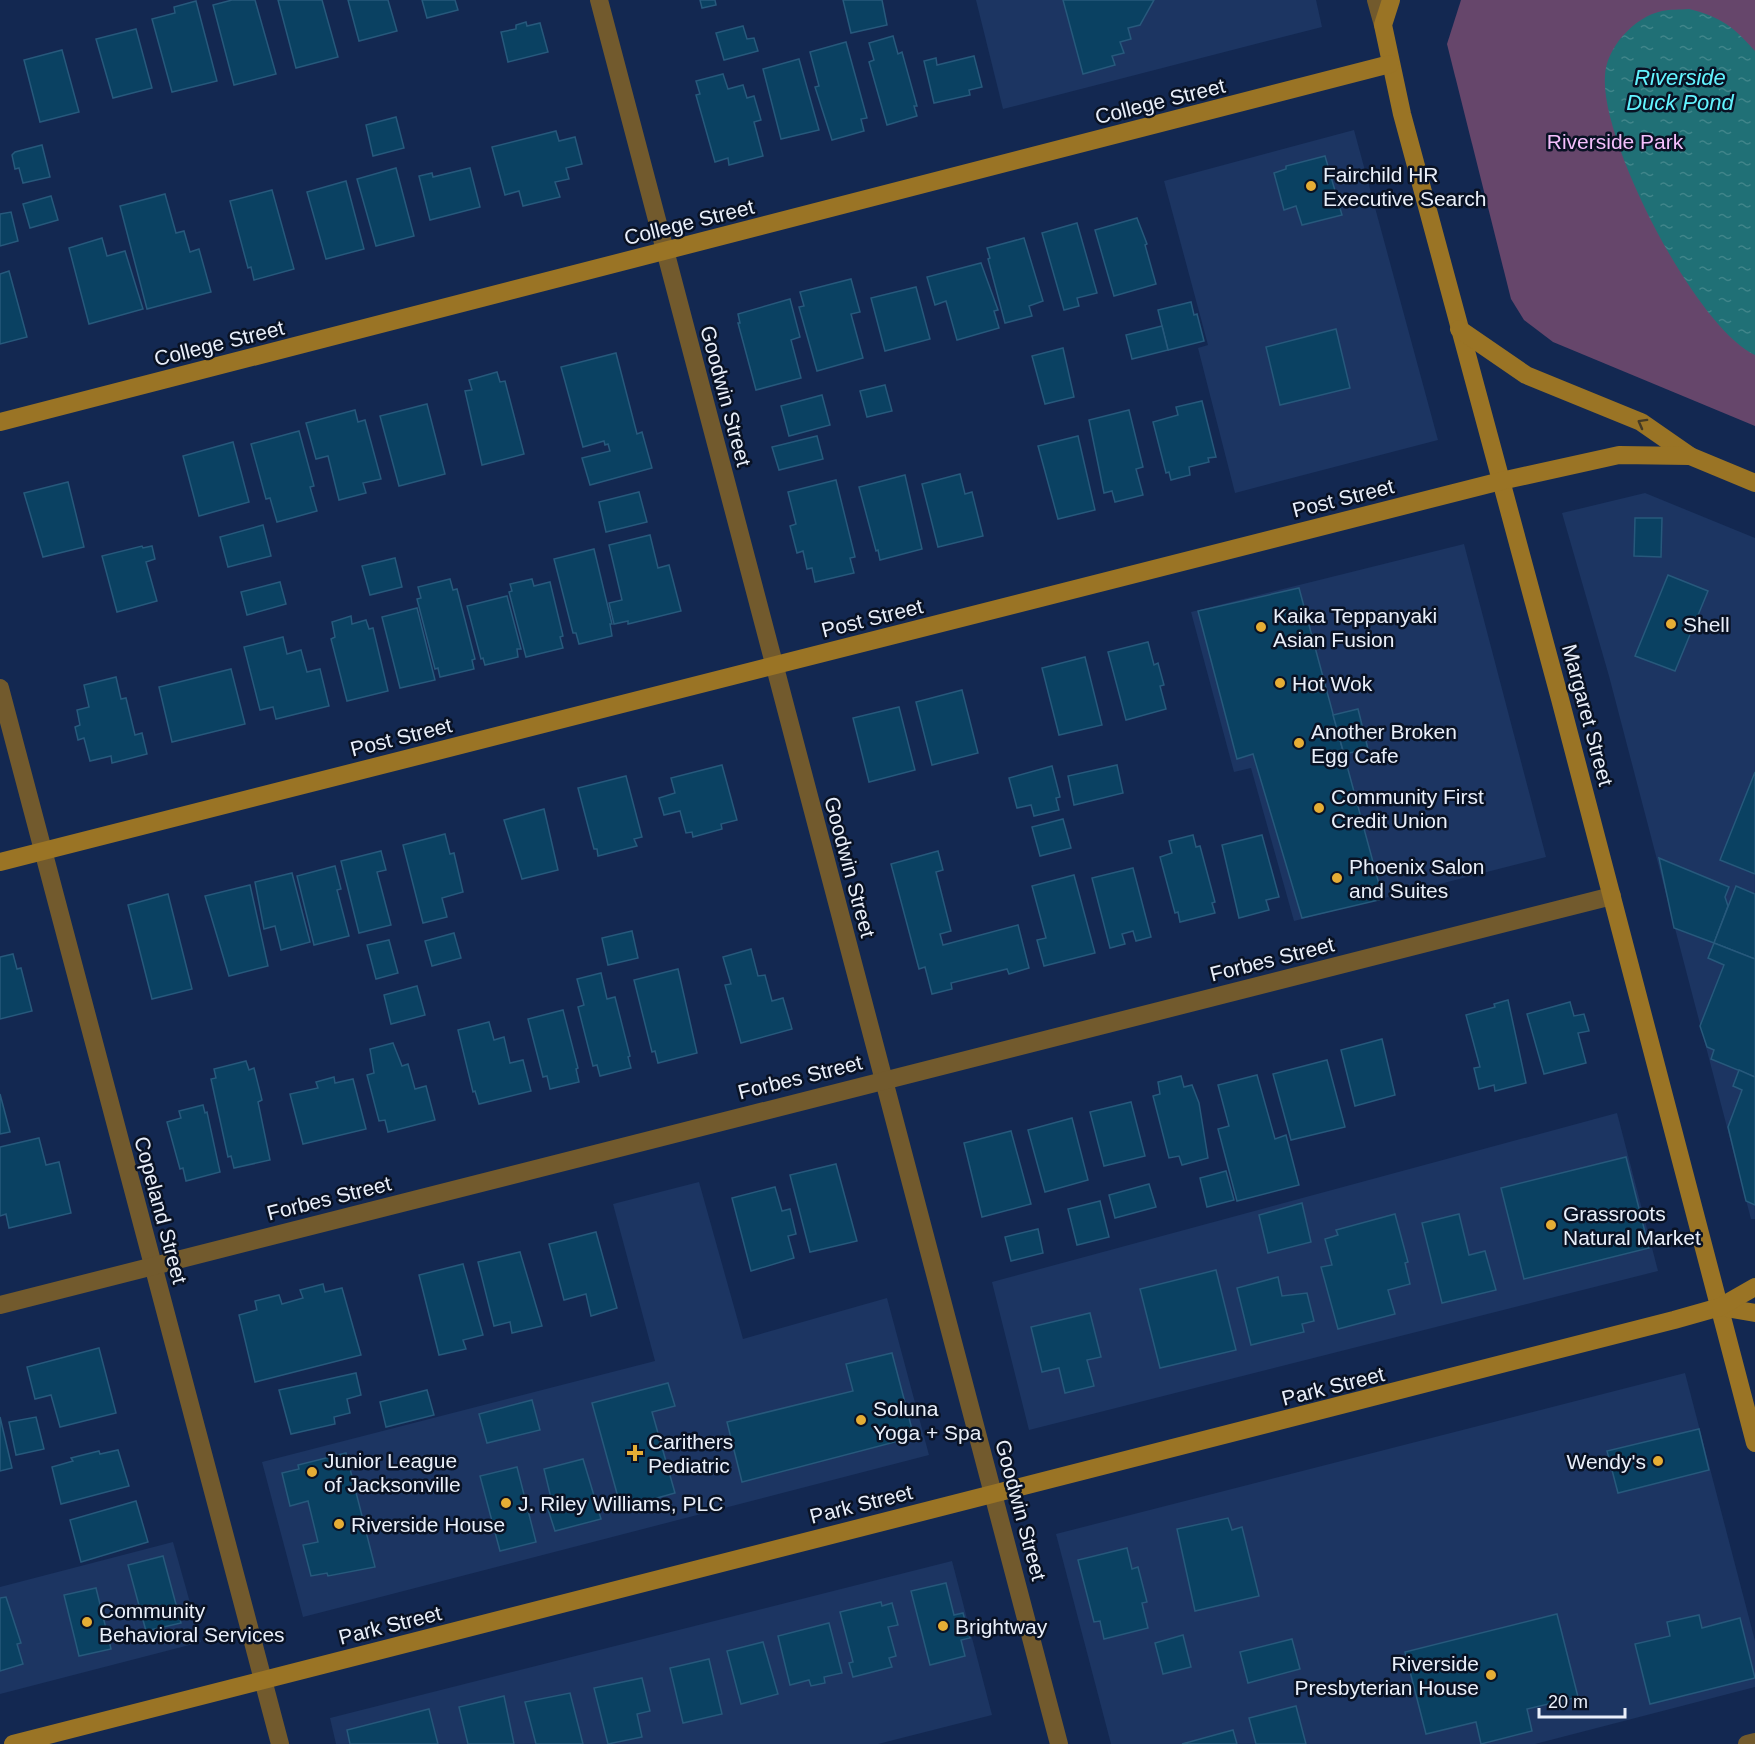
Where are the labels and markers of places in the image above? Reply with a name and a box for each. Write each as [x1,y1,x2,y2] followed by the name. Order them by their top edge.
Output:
[1323,163,1486,210] place label: Fairchild HR Executive Search
[1304,179,1318,193] marker: Fairchild HR Executive Search
[1273,604,1437,651] place label: Kaika Teppanyaki Asian Fusion
[1683,613,1730,636] place label: Shell
[1664,617,1678,631] marker: Shell
[1254,620,1268,634] marker: Kaika Teppanyaki Asian Fusion
[1292,672,1373,695] place label: Hot Wok
[1273,676,1287,690] marker: Hot Wok
[1311,720,1457,767] place label: Another Broken Egg Cafe
[1292,736,1306,750] marker: Another Broken Egg Cafe
[1331,785,1484,832] place label: Community First Credit Union
[1312,801,1326,815] marker: Community First Credit Union
[1349,855,1484,902] place label: Phoenix Salon and Suites
[1330,871,1344,885] marker: Phoenix Salon and Suites
[1563,1202,1701,1249] place label: Grassroots Natural Market
[1544,1218,1558,1232] marker: Grassroots Natural Market
[873,1397,982,1444] place label: Soluna Yoga + Spa
[854,1413,868,1427] marker: Soluna Yoga + Spa
[648,1430,733,1477] place label: Carithers Pediatric
[626,1444,644,1462] marker: Carithers Pediatric
[324,1449,461,1496] place label: Junior League of Jacksonville
[1567,1450,1646,1473] place label: Wendy's
[1651,1454,1665,1468] marker: Wendy's
[305,1465,319,1479] marker: Junior League of Jacksonville
[518,1492,723,1515] place label: J. Riley Williams, PLC
[499,1496,513,1510] marker: J. Riley Williams, PLC
[351,1513,505,1536] place label: Riverside House
[332,1517,346,1531] marker: Riverside House
[99,1599,285,1646] place label: Community Behavioral Services
[80,1615,94,1629] marker: Community Behavioral Services
[955,1615,1048,1638] place label: Brightway
[936,1619,950,1633] marker: Brightway
[1295,1652,1479,1699] place label: Riverside Presbyterian House
[1484,1668,1498,1682] marker: Riverside Presbyterian House

